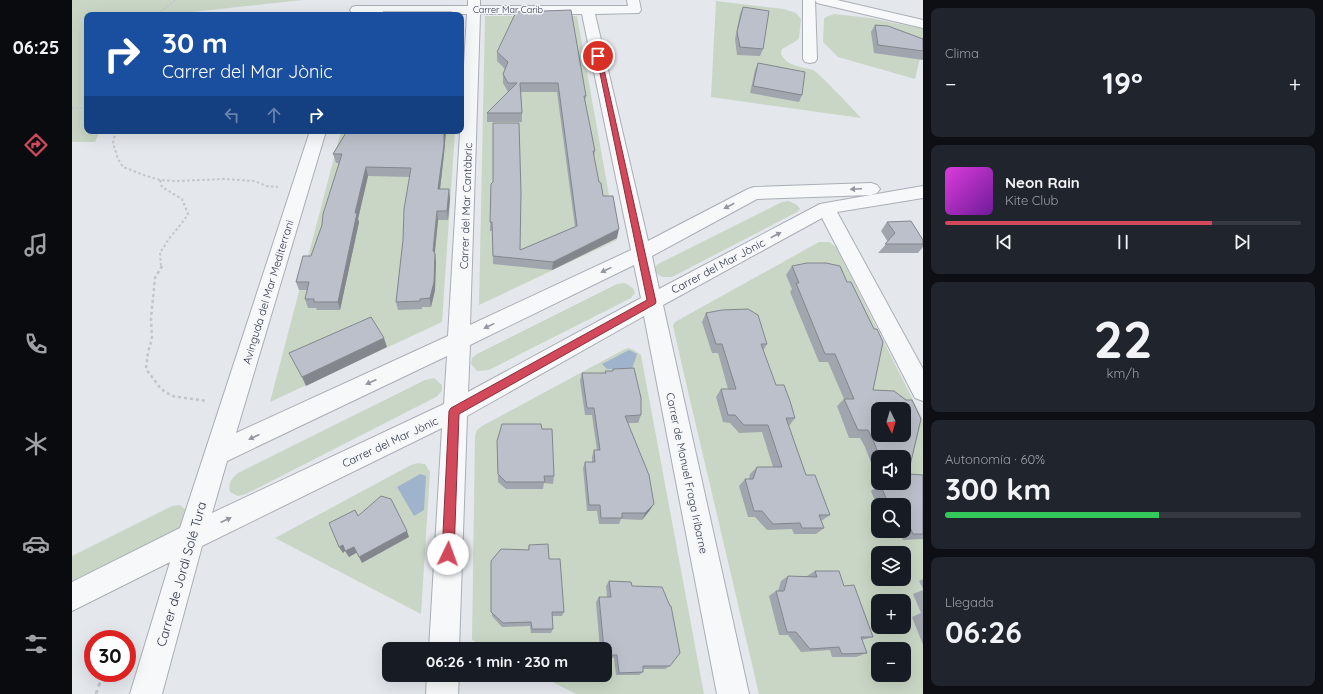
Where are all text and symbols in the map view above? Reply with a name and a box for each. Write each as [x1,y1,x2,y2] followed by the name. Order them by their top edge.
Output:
[473,4,544,15] street label: Carrer Mar Carib
[162,25,228,60] text: 30 m
[96,28,148,80] icon: right
[13,36,59,59] text: 06:25
[581,39,615,73] pin
[587,45,609,67] icon: arrive
[945,45,979,61] text: Clima
[162,60,333,83] text: Carrer del Mar Jònic
[1102,64,1143,102] text: 19°
[945,70,956,98] text: −
[1289,70,1301,98] text: +
[221,104,243,126] icon: left
[263,104,285,126] icon: ahead
[305,104,327,126] icon: right
[22,131,50,159] icon: directions
[457,142,475,269] street label: Carrer del Mar Cantàbric
[1005,173,1080,192] text: Neon Rain
[850,186,862,193] one-way arrow
[1005,192,1058,208] text: Kite Club
[724,203,735,209] one-way arrow
[239,218,297,366] street label: Avinguda del Mar Mediterrani
[22,231,50,259] icon: music
[993,231,1015,253] icon: previous
[1112,231,1134,253] icon: pause
[1231,231,1253,253] icon: next
[770,232,782,238] one-way arrow
[669,235,768,297] street label: Carrer del Mar Jònic
[600,267,612,273] one-way arrow
[1093,306,1153,371] text: 22
[483,323,495,329] one-way arrow
[22,330,50,358] icon: phone
[1107,365,1139,381] text: km/h
[366,379,377,385] one-way arrow
[663,391,711,555] street label: Carrer de Manuel Fraga Iribarne
[871,402,911,442] north arrow
[871,402,911,682] map controls
[340,413,440,470] street label: Carrer del Mar Jònic
[22,430,50,458] icon: climate
[248,434,259,440] one-way arrow
[871,450,911,490] button: sound
[945,451,1045,467] text: Autonomía · 60%
[945,470,1051,508] text: 300 km
[871,498,911,538] button: search
[153,500,209,648] street label: Carrer de Jordi Solé Tura
[220,517,232,523] one-way arrow
[22,530,50,558] icon: car
[427,533,469,575] position arrow
[871,546,911,586] button: layers
[871,594,911,634] button: +
[945,594,994,610] text: Llegada
[945,613,1022,651] text: 06:26
[22,630,50,658] icon: filters
[84,630,136,682] speed limit sign: 30
[871,642,911,682] button: −
[426,652,568,671] text: 06:26 · 1 min · 230 m

